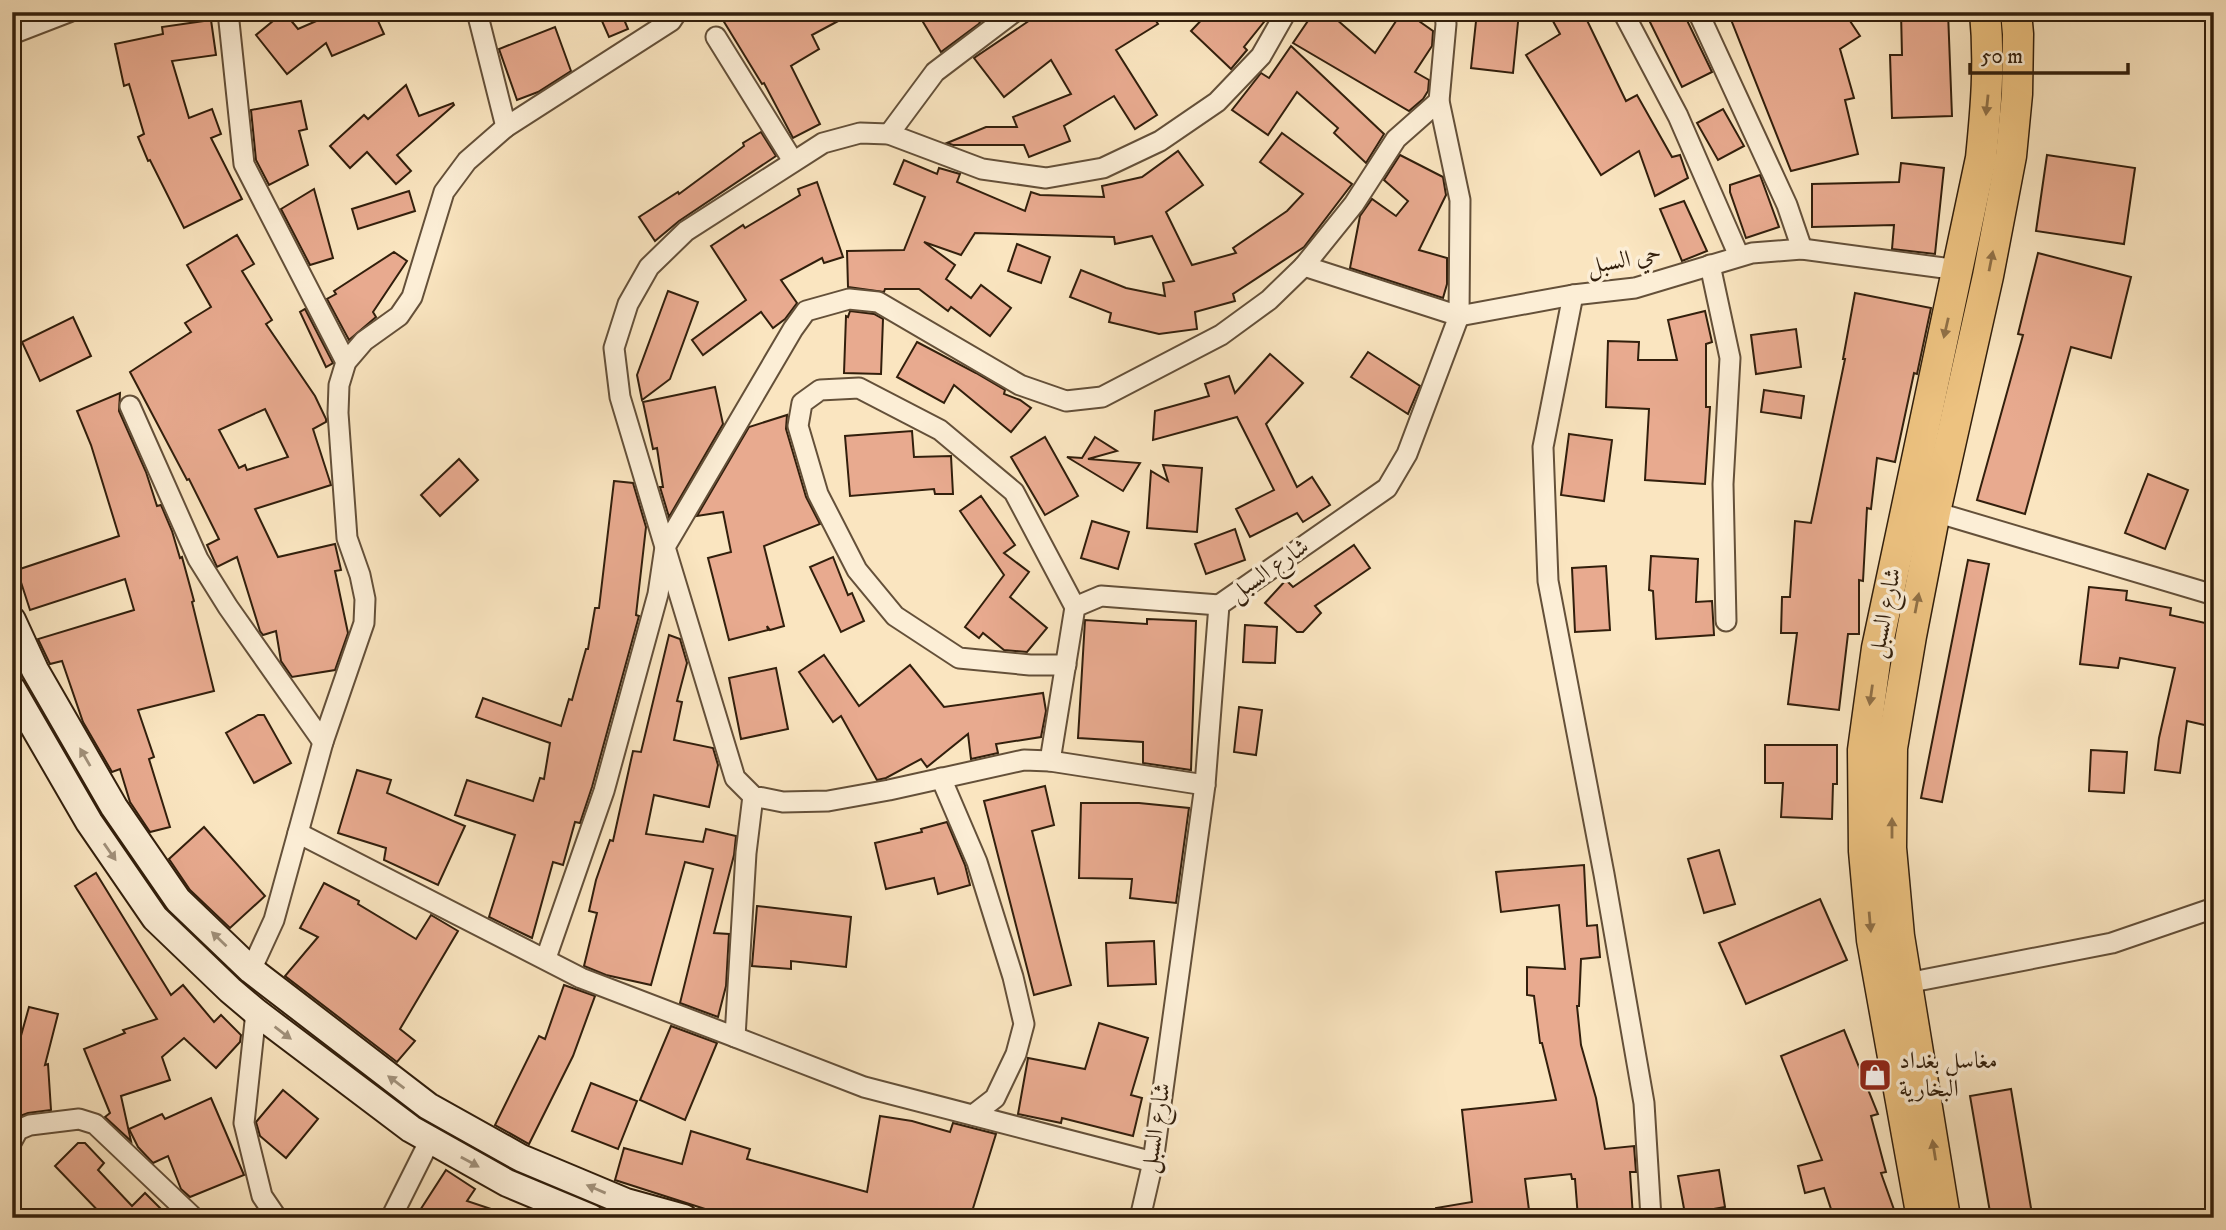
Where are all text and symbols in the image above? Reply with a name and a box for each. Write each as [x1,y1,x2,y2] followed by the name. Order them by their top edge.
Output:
[1970,32,2128,76] scale bar
[1981,44,2023,70] text: 50 m
[1981,94,1992,116] one-way arrow
[1584,238,1665,285] street label: حي السبل
[1986,250,1997,272] one-way arrow
[1940,317,1951,339] one-way arrow
[1223,532,1317,612] street label: شارع السبل
[1862,565,1912,661] street label: شارع السبل
[1912,592,1923,614] one-way arrow
[1865,684,1876,706] one-way arrow
[79,747,91,767] one-way arrow
[1886,817,1898,839] one-way arrow
[103,843,116,862] one-way arrow
[1865,911,1876,933] one-way arrow
[211,932,228,948] one-way arrow
[274,1026,292,1040] one-way arrow
[1899,1046,1998,1104] place label: مغاسل بغداد البخارية
[1856,1056,1894,1094] shop icon: مغاسل بغداد البخارية
[388,1074,406,1089] one-way arrow
[1134,1081,1182,1176] street label: شارع السبل
[1928,1139,1939,1161] one-way arrow
[460,1156,480,1168] one-way arrow
[585,1184,606,1195] one-way arrow

